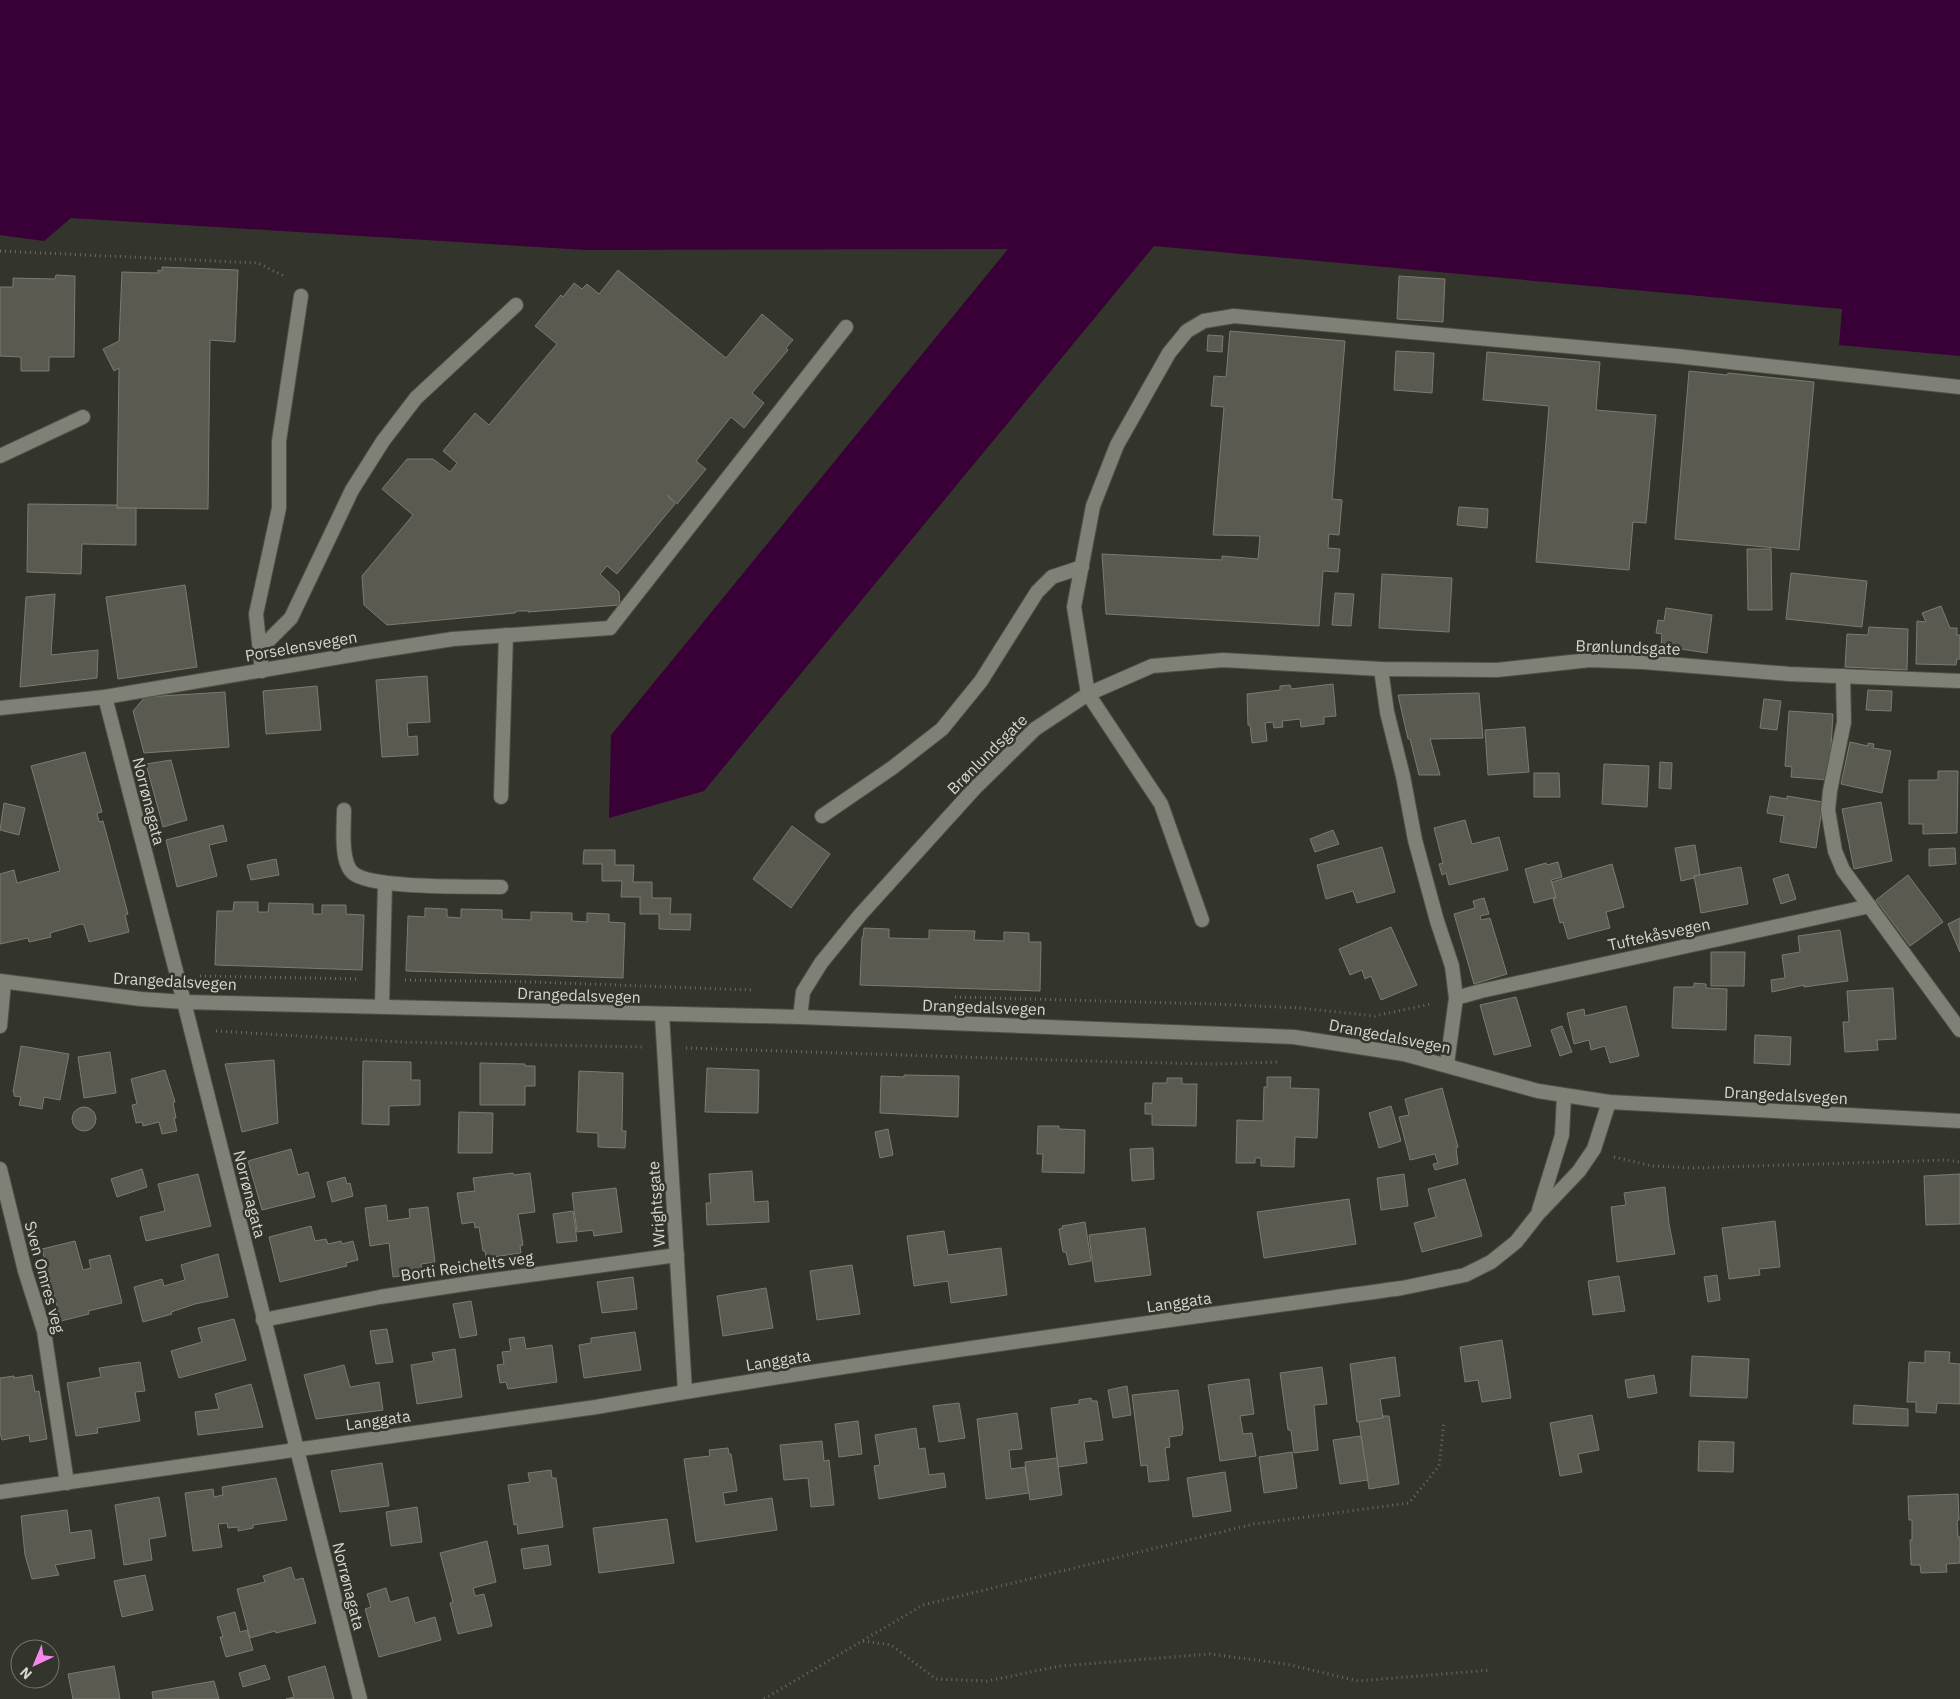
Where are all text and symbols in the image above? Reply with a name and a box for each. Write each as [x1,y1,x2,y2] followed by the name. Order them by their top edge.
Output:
[243,626,359,666] street label: Porselensvegen
[1575,635,1681,659] street label: Brønlundsgate
[943,710,1031,798] street label: Brønlundsgate
[128,755,170,847] street label: Norrønagata
[1606,913,1712,955] street label: Tuftekåsvegen
[113,968,237,994] street label: Drangedalsvegen
[517,983,641,1007] street label: Drangedalsvegen
[922,995,1046,1019] street label: Drangedalsvegen
[1327,1014,1453,1058] street label: Drangedalsvegen
[1724,1082,1848,1108] street label: Drangedalsvegen
[229,1148,271,1240] street label: Norrønagata
[643,1160,669,1248] street label: Wrightsgate
[20,1219,70,1336] street label: Sven Omres veg
[399,1247,535,1285] street label: Borti Reichelts veg
[1145,1287,1213,1316] street label: Langgata
[744,1345,812,1375] street label: Langgata
[344,1405,412,1434] street label: Langgata
[328,1540,370,1632] street label: Norrønagata
[10,1639,60,1689] north arrow
[16,1663,36,1683] text: N

